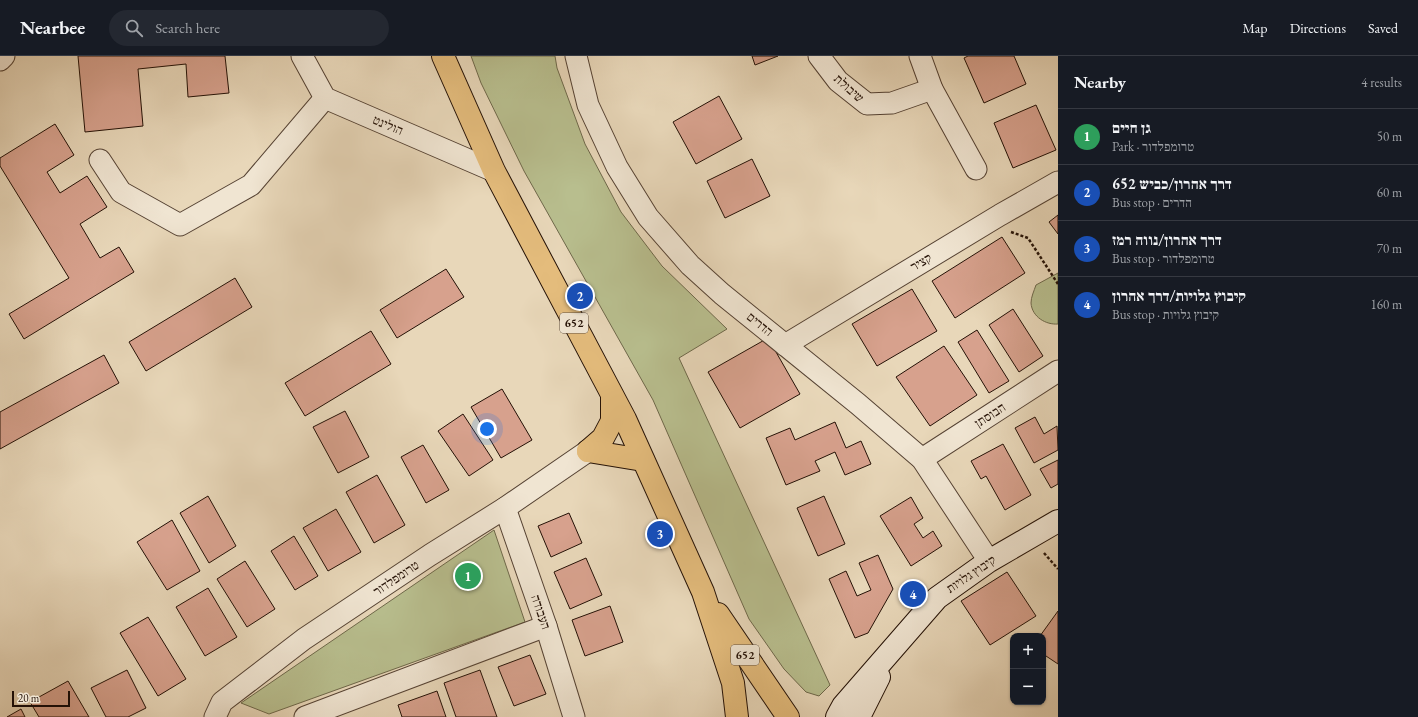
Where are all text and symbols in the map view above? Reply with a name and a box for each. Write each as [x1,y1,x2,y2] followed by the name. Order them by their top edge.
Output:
[109,10,389,46] search box
[20,15,85,40] text: Nearbee
[123,17,145,39] icon: search
[155,18,220,37] text: Search here
[1242,19,1268,37] text: Map
[1290,19,1346,37] text: Directions
[1368,19,1398,37] text: Saved
[830,70,868,106] street label: שיבולת
[1074,71,1126,93] text: Nearby
[1361,74,1402,91] text: 4 results
[370,111,406,139] street label: הולינט
[1112,118,1151,137] text: גן חיים
[1084,128,1090,145] text: 1
[1377,128,1402,145] text: 50 m
[1112,138,1194,155] text: Park · טרומפלדור
[1112,174,1232,193] text: דרך אהרון/כביש 652
[1084,184,1090,201] text: 2
[1377,184,1402,201] text: 60 m
[1112,194,1192,211] text: Bus stop · הדרים
[1112,230,1222,249] text: דרך אהרון/נווה רמז
[1084,240,1090,257] text: 3
[1377,240,1402,257] text: 70 m
[907,249,935,275] street label: קציר
[1112,250,1215,267] text: Bus stop · טרומפלדור
[567,281,593,311] pin: 2
[1112,286,1246,305] text: קיבוץ גלויות/דרך אהרון
[1084,296,1090,313] text: 4
[1371,296,1402,313] text: 160 m
[1112,306,1219,323] text: Bus stop · קיבוץ גלויות
[743,308,777,340] street label: הדרים
[560,313,588,333] road number: 652
[971,399,1009,431] street label: הבוסתן
[477,419,497,439] your location
[647,519,673,549] pin: 3
[943,551,999,597] street label: קיבוץ גלויות
[370,556,422,600] street label: טרומפלדור
[455,561,481,591] pin: 1
[900,579,926,609] pin: 4
[527,592,555,632] street label: העבודה
[1010,633,1046,705] map controls
[1010,633,1046,669] button: +
[731,645,759,665] road number: 652
[1010,669,1046,705] button: −
[12,689,70,708] scale bar
[18,691,39,705] text: 20 m

